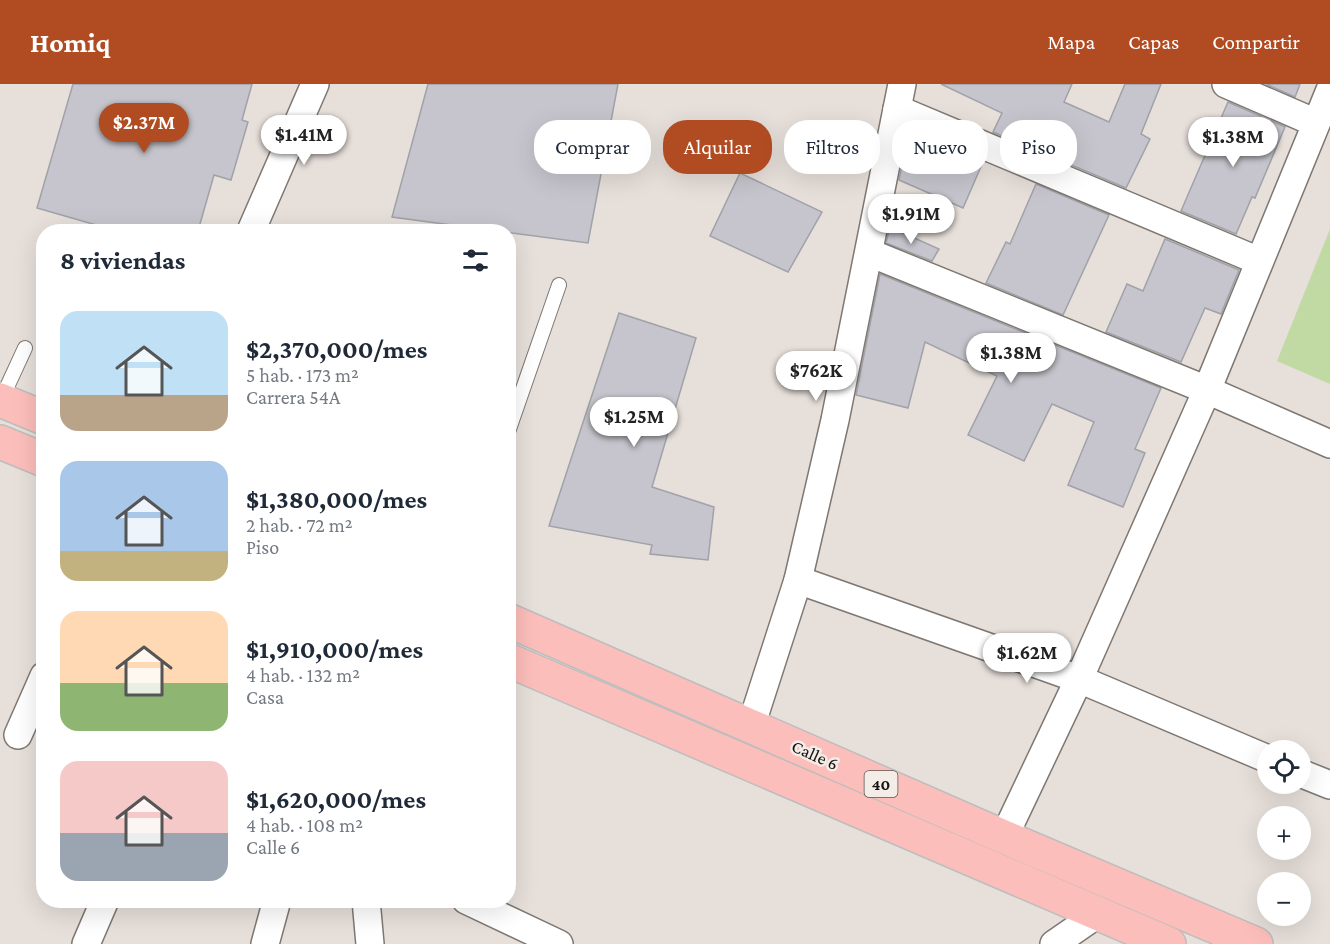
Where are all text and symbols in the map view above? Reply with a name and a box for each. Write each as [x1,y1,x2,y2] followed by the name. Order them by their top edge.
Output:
[30,27,111,58] text: Homiq
[1047,30,1095,54] text: Mapa
[1128,30,1179,54] text: Capas
[1212,30,1300,54] text: Compartir
[95,103,193,154] pin: $2.37M
[113,111,175,133] text: $2.37M
[255,115,353,166] pin: $1.41M
[1184,117,1282,168] pin: $1.38M
[534,120,651,174] chip: Comprar
[663,120,772,174] chip: Alquilar
[784,120,880,174] chip: Filtros
[892,120,988,174] chip: Nuevo
[1000,120,1077,174] chip: Piso
[275,123,333,145] text: $1.41M
[1202,125,1264,147] text: $1.38M
[862,194,960,245] pin: $1.91M
[882,202,940,224] text: $1.91M
[459,244,492,277] icon: filters
[60,246,185,275] text: 8 viviendas
[962,333,1060,384] pin: $1.38M
[108,335,180,407] icon: home
[246,335,427,364] text: $2,370,000/mes
[980,341,1042,363] text: $1.38M
[774,351,858,402] pin: $762K
[790,359,842,381] text: $762K
[246,364,359,386] text: 5 hab. · 173 m²
[246,386,340,408] text: Carrera 54A
[585,397,683,448] pin: $1.25M
[604,405,664,427] text: $1.25M
[108,485,180,557] icon: home
[246,485,427,514] text: $1,380,000/mes
[246,514,353,536] text: 2 hab. · 72 m²
[246,536,279,558] text: Piso
[978,633,1076,684] pin: $1.62M
[108,635,180,707] icon: home
[246,635,423,664] text: $1,910,000/mes
[997,641,1057,663] text: $1.62M
[246,664,360,686] text: 4 hab. · 132 m²
[246,686,284,708] text: Casa
[789,736,841,774] street label: Calle 6
[1257,740,1311,926] map controls
[1257,740,1311,794] button: locate
[864,771,898,797] road number: 40
[108,785,180,857] icon: home
[246,785,426,814] text: $1,620,000/mes
[1257,806,1311,860] button: +
[246,814,363,836] text: 4 hab. · 108 m²
[246,836,300,858] text: Calle 6
[1257,872,1311,926] button: −

